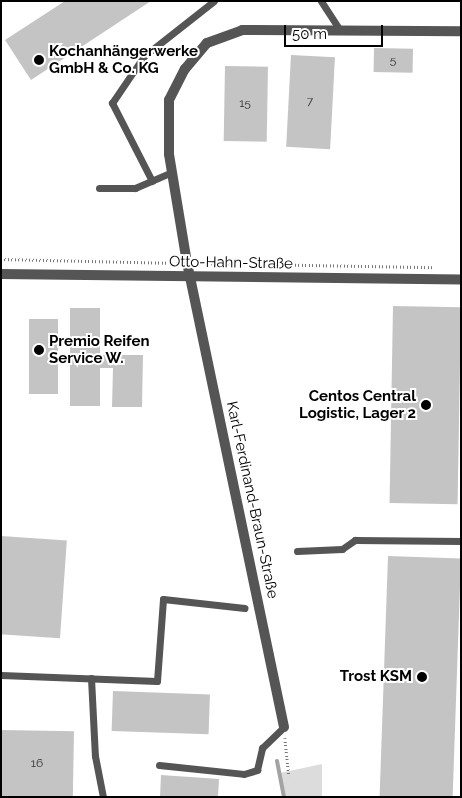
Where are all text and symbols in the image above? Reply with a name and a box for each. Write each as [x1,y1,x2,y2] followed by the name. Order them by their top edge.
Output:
[287,15,386,47] scale bar
[292,25,327,43] text: 50 m
[49,42,198,77] place label: Kochanhängerwerke GmbH & Co. KG
[33,54,45,66] marker: Kochanhängerwerke GmbH & Co. KG
[390,54,396,68] house number: 5
[307,95,313,109] house number: 7
[239,97,251,111] house number: 15
[169,253,293,273] street label: Otto-Hahn-Straße
[49,332,150,367] place label: Premio Reifen Service W.
[33,344,45,356] marker: Premio Reifen Service W.
[299,387,416,422] place label: Centos Central Logistic, Lager 2
[420,399,432,411] marker: Centos Central Logistic, Lager 2
[222,400,282,600] street label: Karl-Ferdinand-Braun-Straße
[340,668,412,686] place label: Trost KSM
[416,671,428,683] marker: Trost KSM
[31,757,43,771] house number: 16

